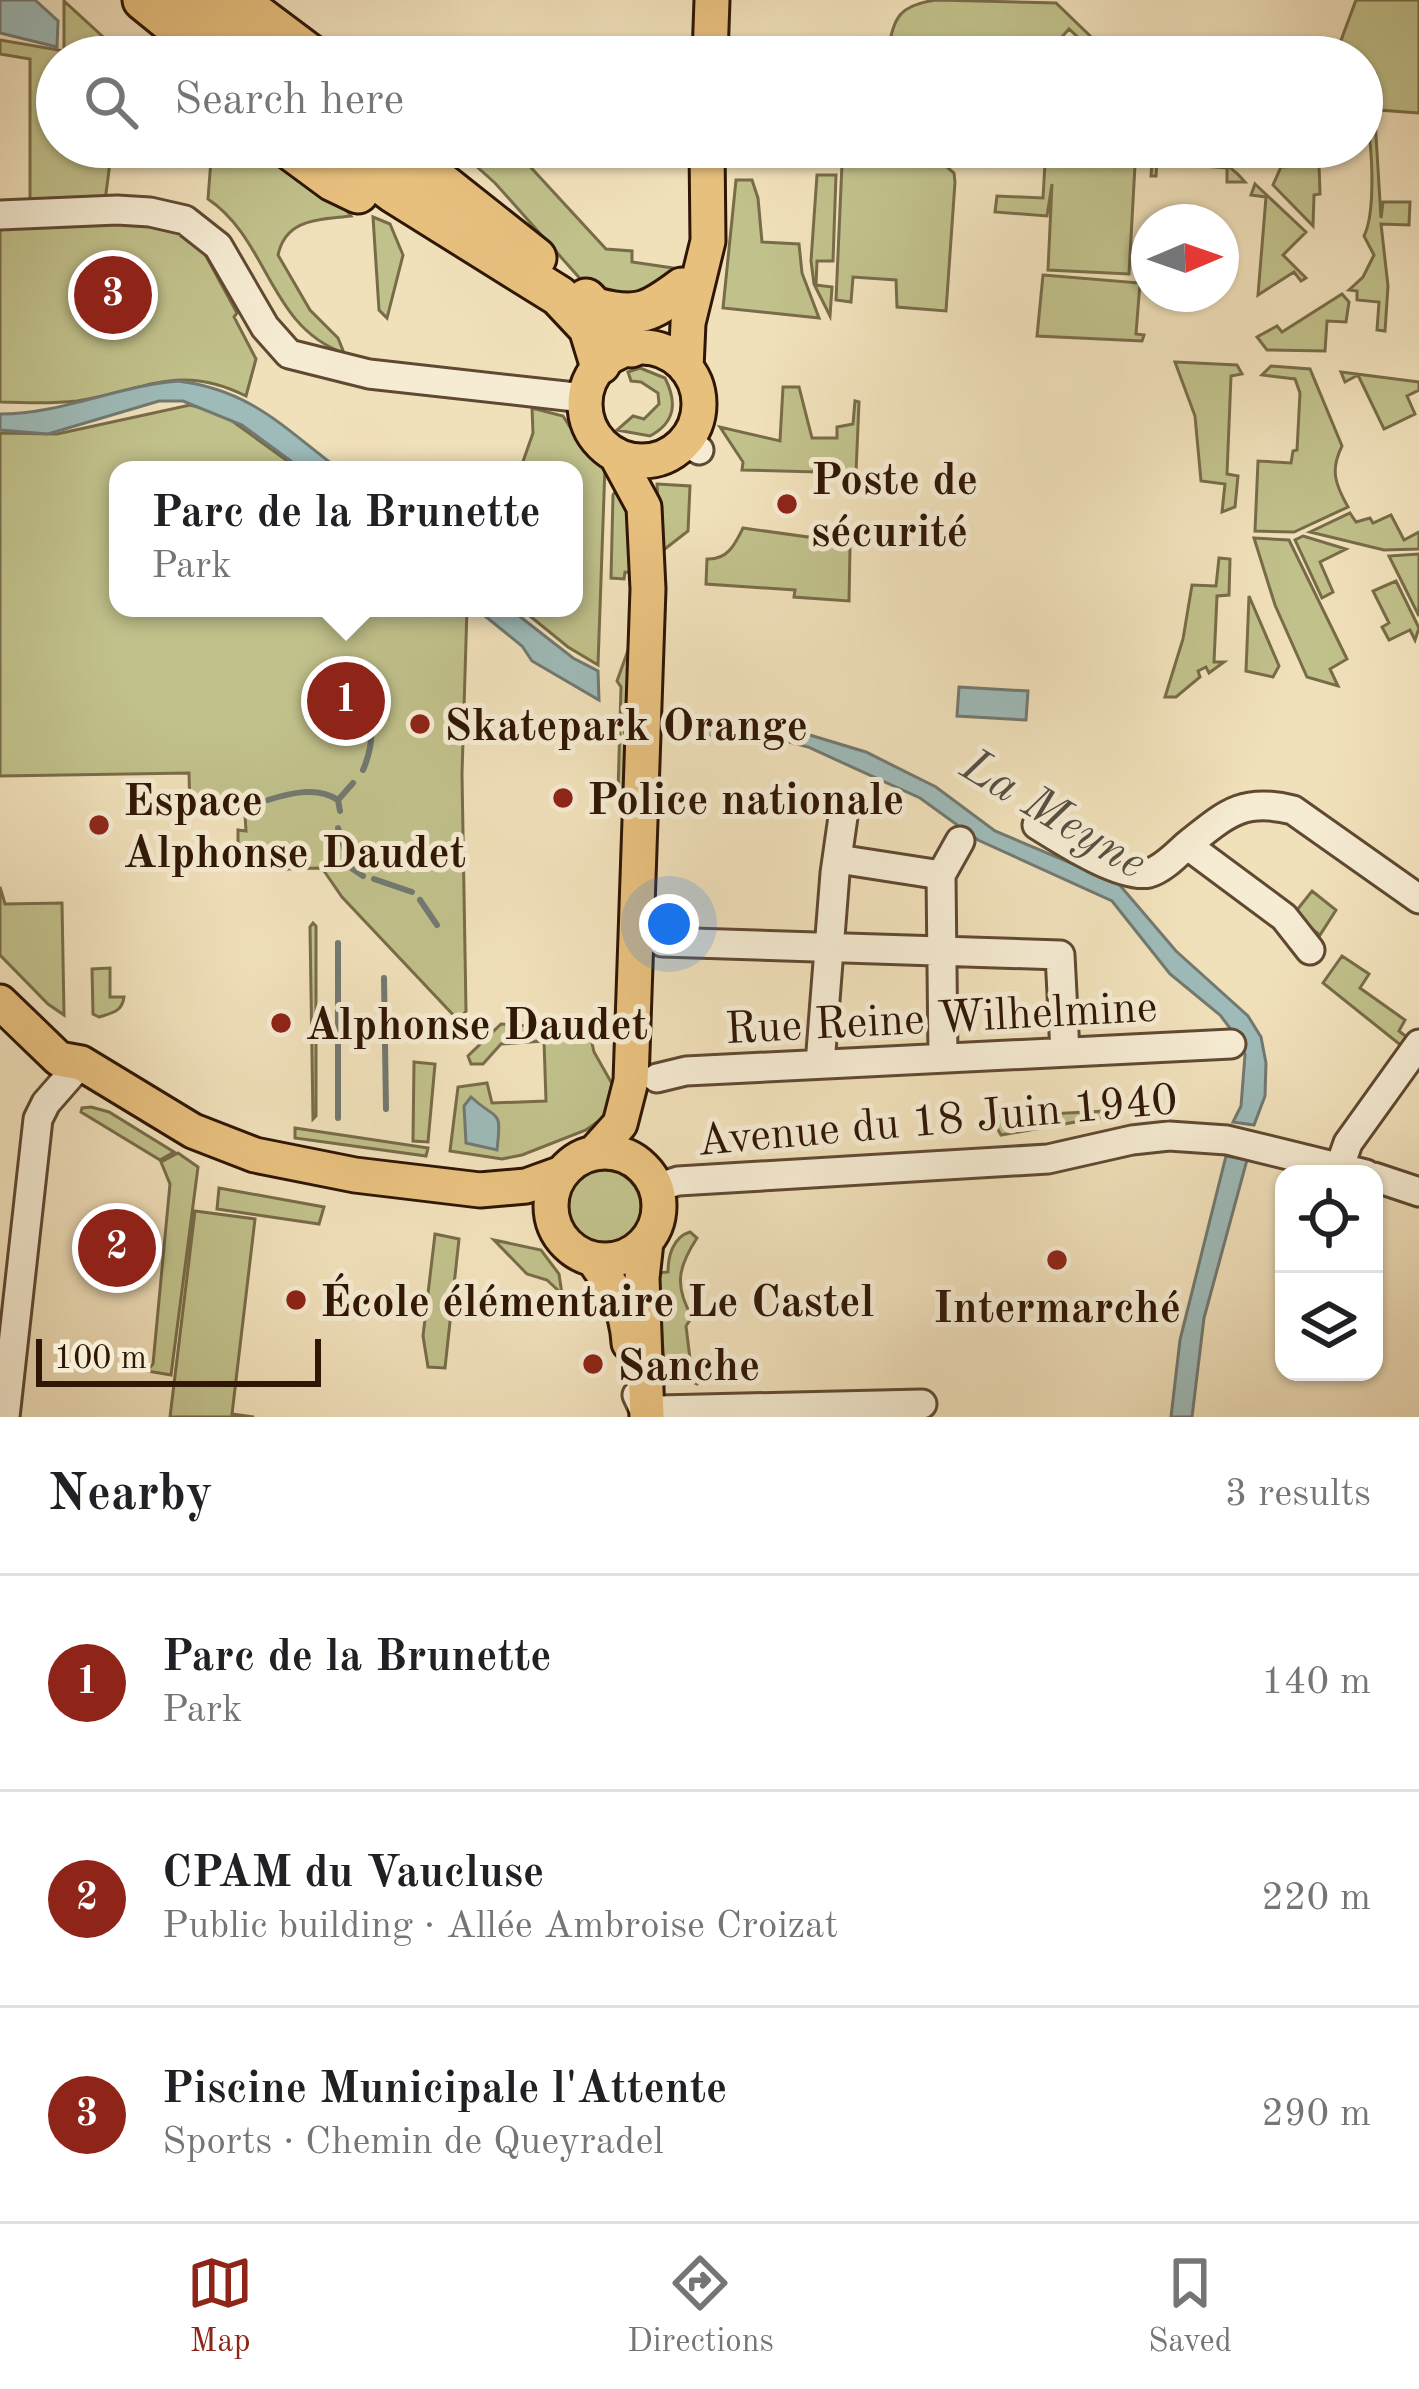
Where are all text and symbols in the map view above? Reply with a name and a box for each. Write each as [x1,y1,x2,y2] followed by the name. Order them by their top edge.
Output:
[36,36,1383,168] search box
[78,69,144,135] icon: search
[174,79,404,124] text: Search here
[1131,204,1239,312] north arrow
[74,250,152,340] pin: 3
[811,460,978,557] place label: Poste de sécurité
[109,461,583,617] popup
[774,491,800,517] marker: Poste de sécurité
[151,492,541,537] text: Parc de la Brunette
[151,547,232,586] text: Park
[307,656,385,746] pin: 1
[444,706,808,751] place label: Skatepark Orange
[407,711,433,737] marker: Skatepark Orange
[951,741,1154,889] water label: La Meyne
[587,780,904,825] place label: Police nationale
[123,781,466,878] place label: Espace Alphonse Daudet
[550,785,576,811] marker: Police nationale
[86,812,112,838] marker: Espace Alphonse Daudet
[639,894,699,954] your location
[724,987,1159,1054] street label: Rue Reine Wilhelmine
[305,1005,648,1050] place label: Alphonse Daudet
[268,1010,294,1036] marker: Alphonse Daudet
[695,1079,1180,1166] street label: Avenue du 18 Juin 1940
[1275,1165,1383,1381] map controls
[1275,1165,1383,1273] button: locate
[78,1203,156,1293] pin: 2
[1044,1247,1070,1273] marker: Intermarché
[320,1273,874,1327] place label: École élémentaire Le Castel
[1275,1273,1383,1381] button: layers
[283,1287,309,1313] marker: École élémentaire Le Castel
[933,1288,1181,1333] place label: Intermarché
[36,1333,321,1386] scale bar
[54,1343,147,1376] text: 100 m
[617,1346,760,1391] place label: Sanche
[580,1351,606,1377] marker: Sanche
[48,1470,213,1521] text: Nearby
[1225,1475,1371,1514] text: 3 results
[162,1636,552,1681] text: Parc de la Brunette
[76,1663,98,1702] text: 1
[1261,1663,1371,1702] text: 140 m
[162,1691,242,1730] text: Park
[162,1852,544,1897] text: CPAM du Vaucluse
[76,1879,98,1918] text: 2
[1261,1879,1371,1918] text: 220 m
[162,1907,838,1946] text: Public building · Allée Ambroise Croizat
[162,2068,727,2113] text: Piscine Municipale l'Attente
[76,2095,98,2134] text: 3
[1261,2095,1371,2134] text: 290 m
[162,2123,664,2162] text: Sports · Chemin de Queyradel
[187,2250,253,2363] tab: Map
[627,2250,774,2363] tab: Directions
[1148,2250,1232,2363] tab: Saved

